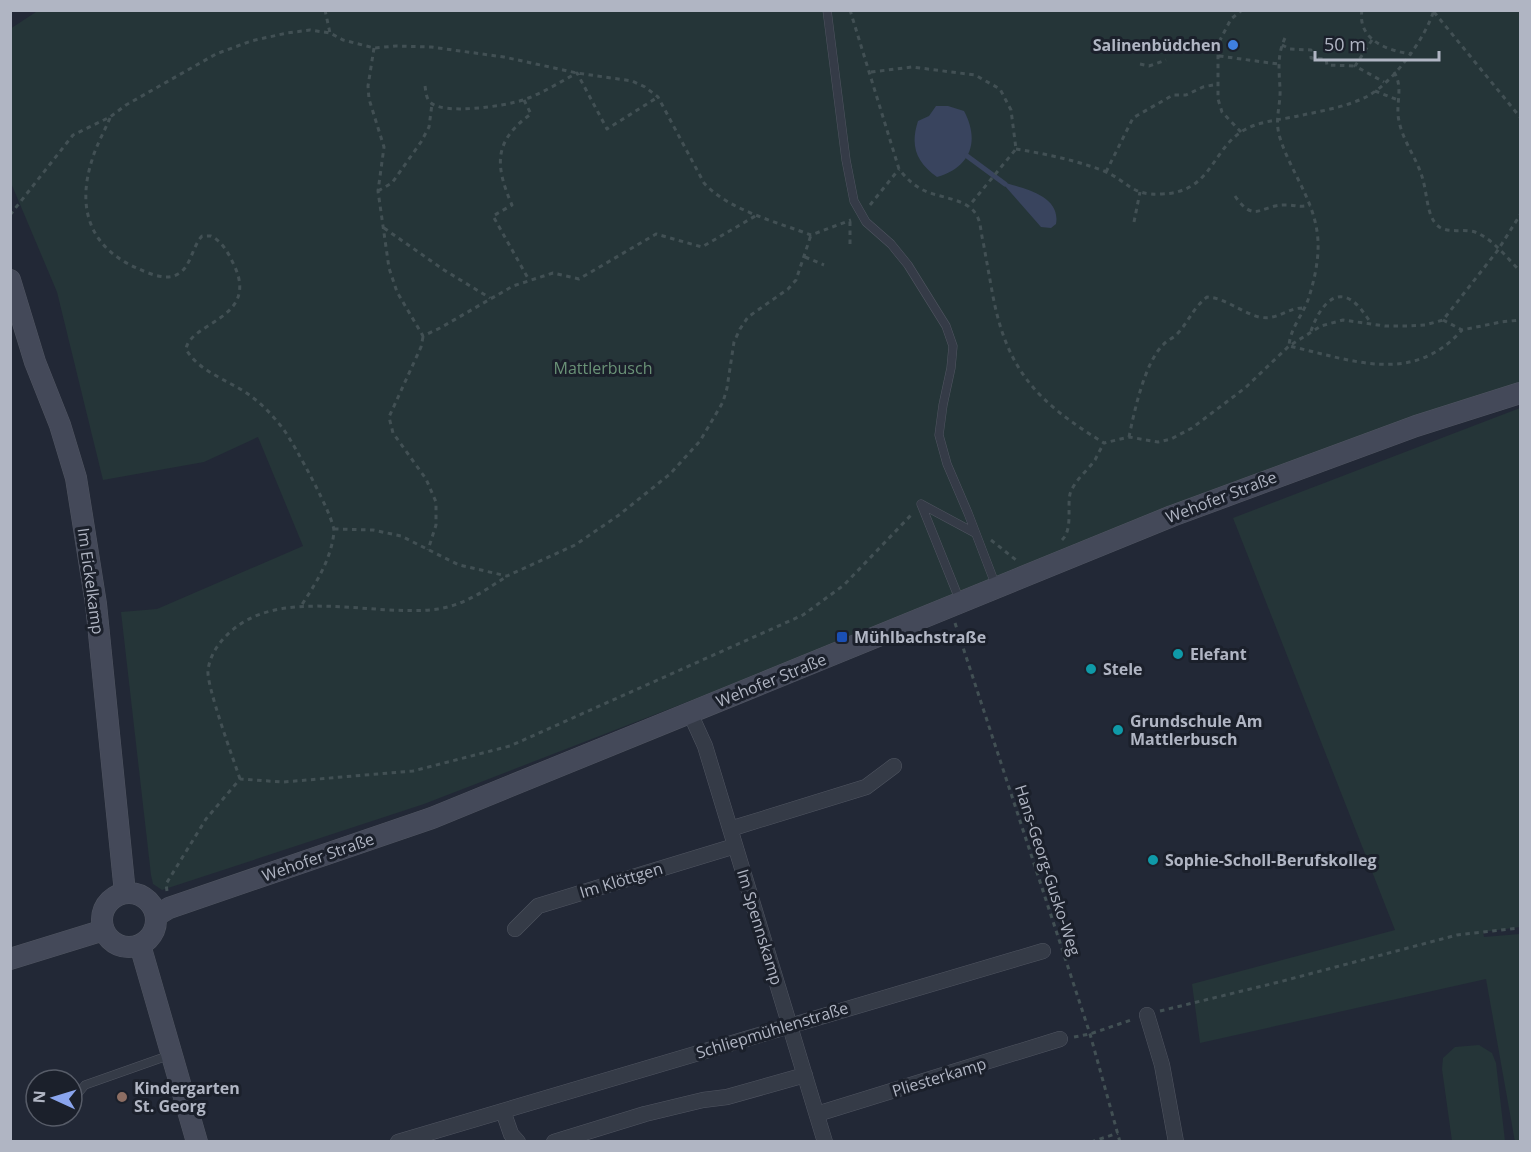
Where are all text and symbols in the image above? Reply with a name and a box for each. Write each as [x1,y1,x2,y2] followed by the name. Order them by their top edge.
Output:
[1315,24,1440,62] scale bar
[1324,32,1366,56] text: 50 m
[1093,34,1221,56] place label: Salinenbüdchen
[1226,38,1240,52] marker: Salinenbüdchen
[554,357,652,379] park label: Mattlerbusch
[1162,466,1280,528] street label: Wehofer Straße
[73,526,109,636] street label: Im Eickelkamp
[854,626,986,648] place label: Mühlbachstraße
[835,630,849,644] marker: Mühlbachstraße
[1190,643,1247,665] place label: Elefant
[1171,647,1185,661] marker: Elefant
[713,648,829,712] street label: Wehofer Straße
[1103,658,1143,680] place label: Stele
[1084,662,1098,676] marker: Stele
[1130,710,1262,750] place label: Grundschule Am Mattlerbusch
[1111,723,1125,737] marker: Grundschule Am Mattlerbusch
[1010,782,1086,959] street label: Hans-Georg-Gusko-Weg
[259,828,377,886] street label: Wehofer Straße
[1165,849,1376,871] place label: Sophie-Scholl-Berufskolleg
[1146,853,1160,867] marker: Sophie-Scholl-Berufskolleg
[577,857,665,903] street label: Im Klöttgen
[732,866,788,988] street label: Im Spennskamp
[693,996,851,1064] street label: Schliepmühlenstraße
[889,1052,989,1102] street label: Pliesterkamp
[24,1068,84,1128] north arrow
[134,1077,240,1117] place label: Kindergarten St. Georg
[28,1090,50,1104] text: N
[115,1090,129,1104] marker: Kindergarten St. Georg

